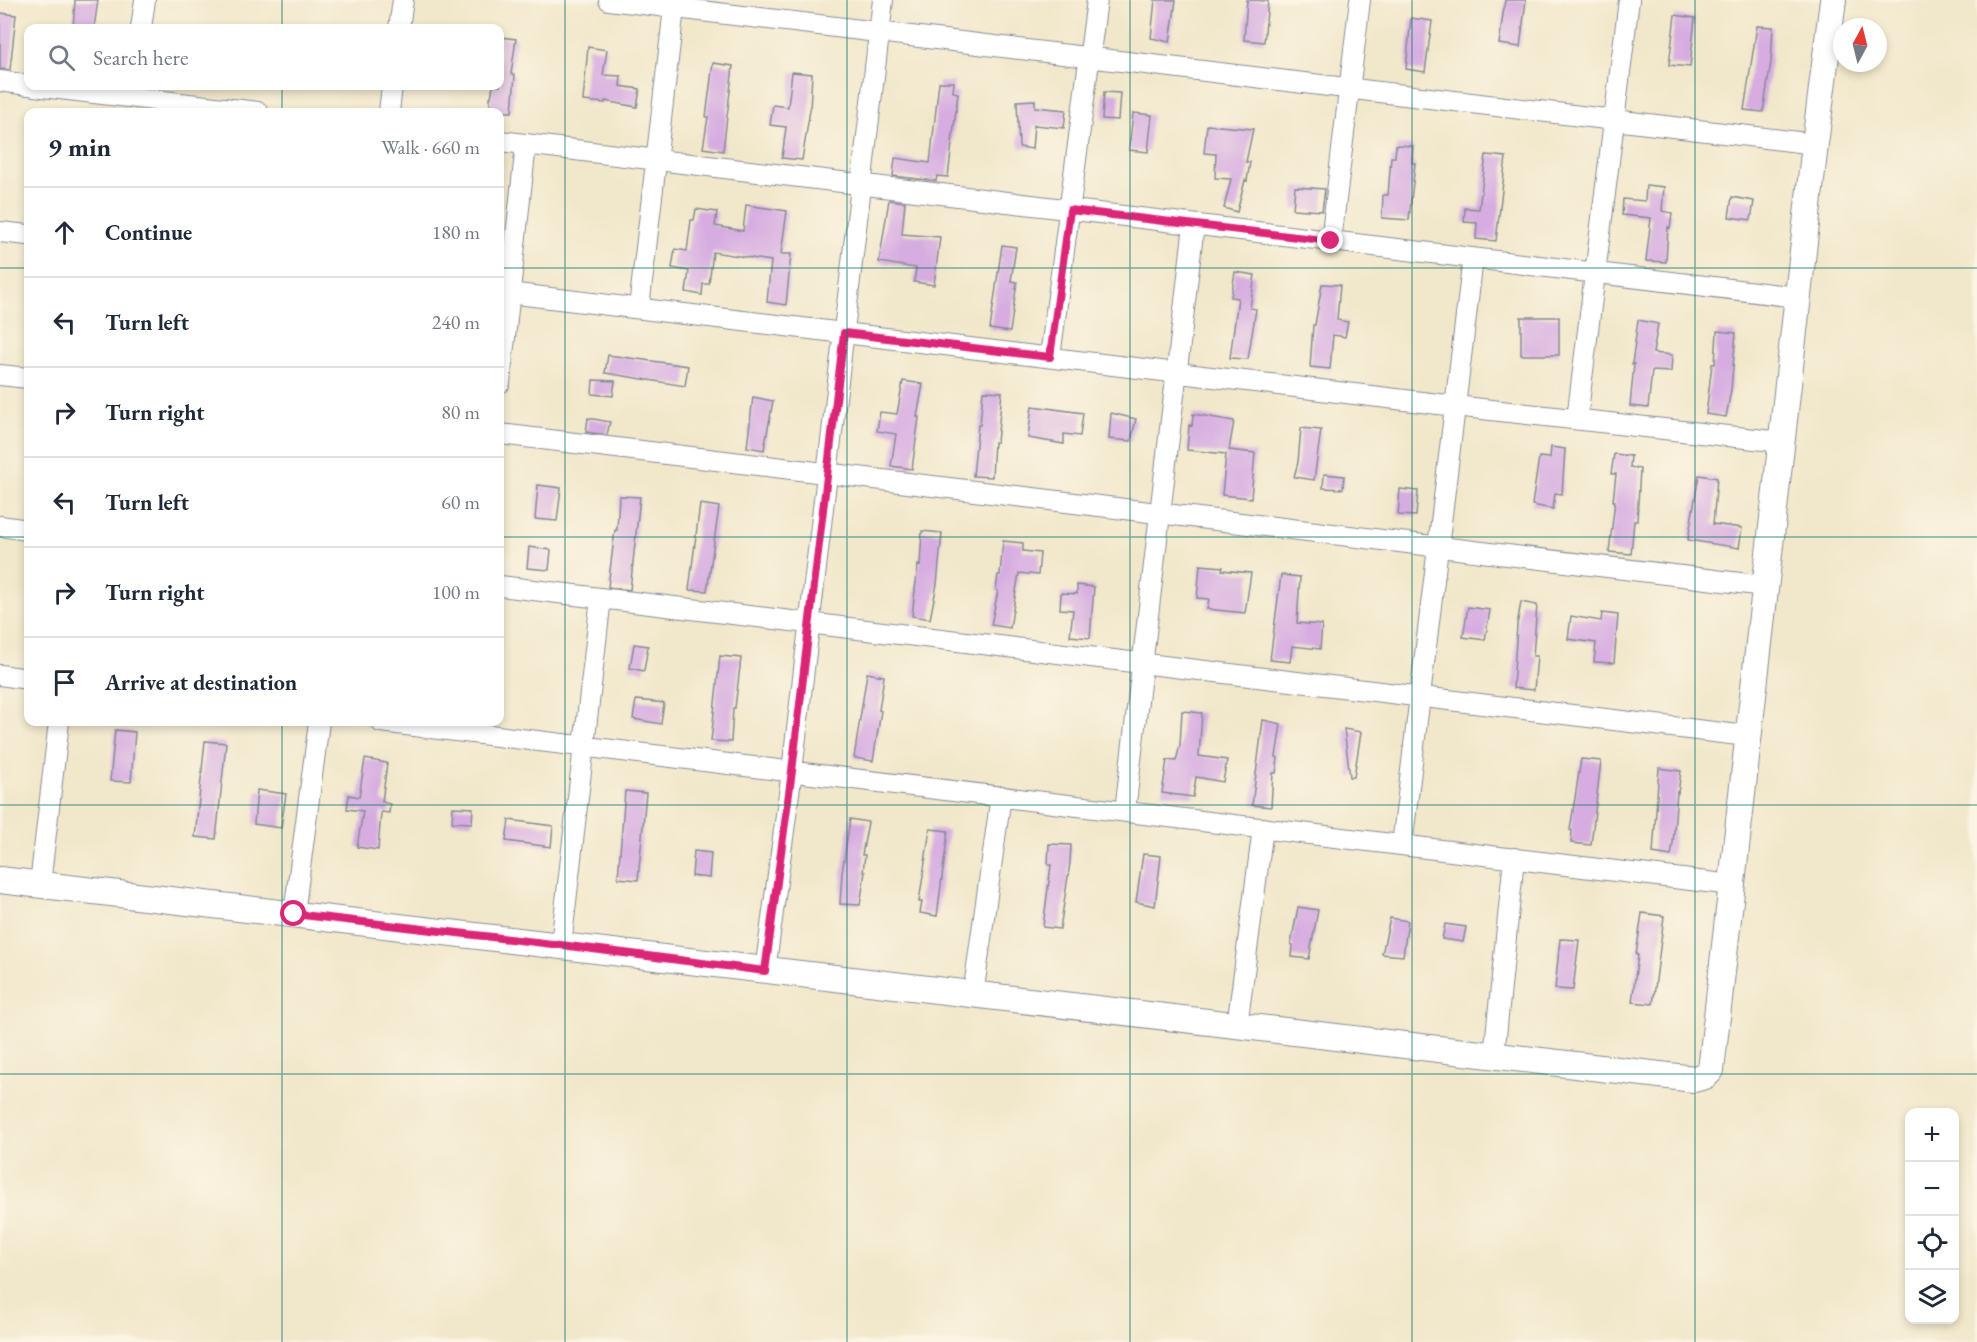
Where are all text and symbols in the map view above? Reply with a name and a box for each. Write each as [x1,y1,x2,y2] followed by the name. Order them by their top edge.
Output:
[1833,18,1887,72] north arrow
[24,24,504,90] search box
[45,41,78,74] icon: search
[93,43,188,72] text: Search here
[48,130,111,164] text: 9 min
[381,134,480,160] text: Walk · 660 m
[48,216,81,249] icon: ahead
[105,218,192,247] text: Continue
[432,219,480,245] text: 180 m
[1317,227,1343,253] route end
[48,306,81,339] icon: left
[105,308,189,337] text: Turn left
[432,309,480,335] text: 240 m
[48,396,81,429] icon: right
[105,398,204,427] text: Turn right
[441,399,480,425] text: 80 m
[48,486,81,519] icon: left
[105,488,189,517] text: Turn left
[441,489,480,515] text: 60 m
[48,576,81,609] icon: right
[105,578,204,607] text: Turn right
[432,579,480,605] text: 100 m
[48,666,81,699] icon: arrive
[105,668,297,697] text: Arrive at destination
[280,900,306,926] route start
[1905,1108,1959,1324] map controls
[1905,1108,1959,1162] button: +
[1905,1162,1959,1216] button: −
[1905,1216,1959,1270] button: locate
[1905,1270,1959,1324] button: layers

